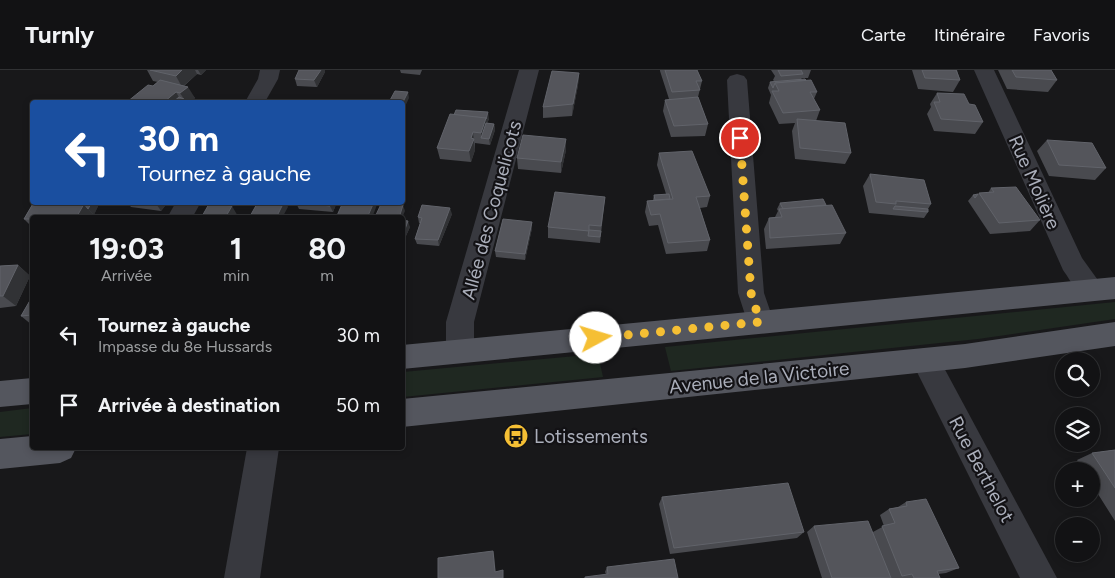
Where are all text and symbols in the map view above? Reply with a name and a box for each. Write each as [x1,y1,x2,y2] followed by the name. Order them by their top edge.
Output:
[25,20,94,49] text: Turnly
[861,24,906,46] text: Carte
[934,24,1005,46] text: Itinéraire
[1033,24,1090,46] text: Favoris
[719,117,761,159] pin
[138,118,219,160] text: 30 m
[457,118,526,302] street label: Allée des Coquelicots
[55,120,120,185] icon: left
[726,124,754,152] icon: arrive
[1004,132,1065,233] street label: Rue Molière
[138,160,311,187] text: Tournez à gauche
[89,230,164,267] text: 19:03
[230,230,243,267] text: 1
[308,230,346,267] text: 80
[101,266,152,285] text: Arrivée
[223,266,249,285] text: min
[320,266,334,285] text: m
[569,311,621,363] position arrow
[98,314,250,337] text: Tournez à gauche
[55,321,83,349] icon: left
[337,324,380,347] text: 30 m
[98,337,272,356] text: Impasse du 8e Hussards
[1055,352,1100,562] map controls
[1055,352,1100,397] button: search
[668,357,850,398] street label: Avenue de la Victoire
[55,391,83,419] icon: arrive
[98,394,280,417] text: Arrivée à destination
[336,394,380,417] text: 50 m
[1055,407,1100,452] button: layers
[944,412,1019,526] street label: Rue Berthelot
[503,423,529,449] bus stop icon: Lotissements
[534,425,648,448] place label: Lotissements
[1055,462,1100,507] button: +
[1055,517,1100,562] button: −

